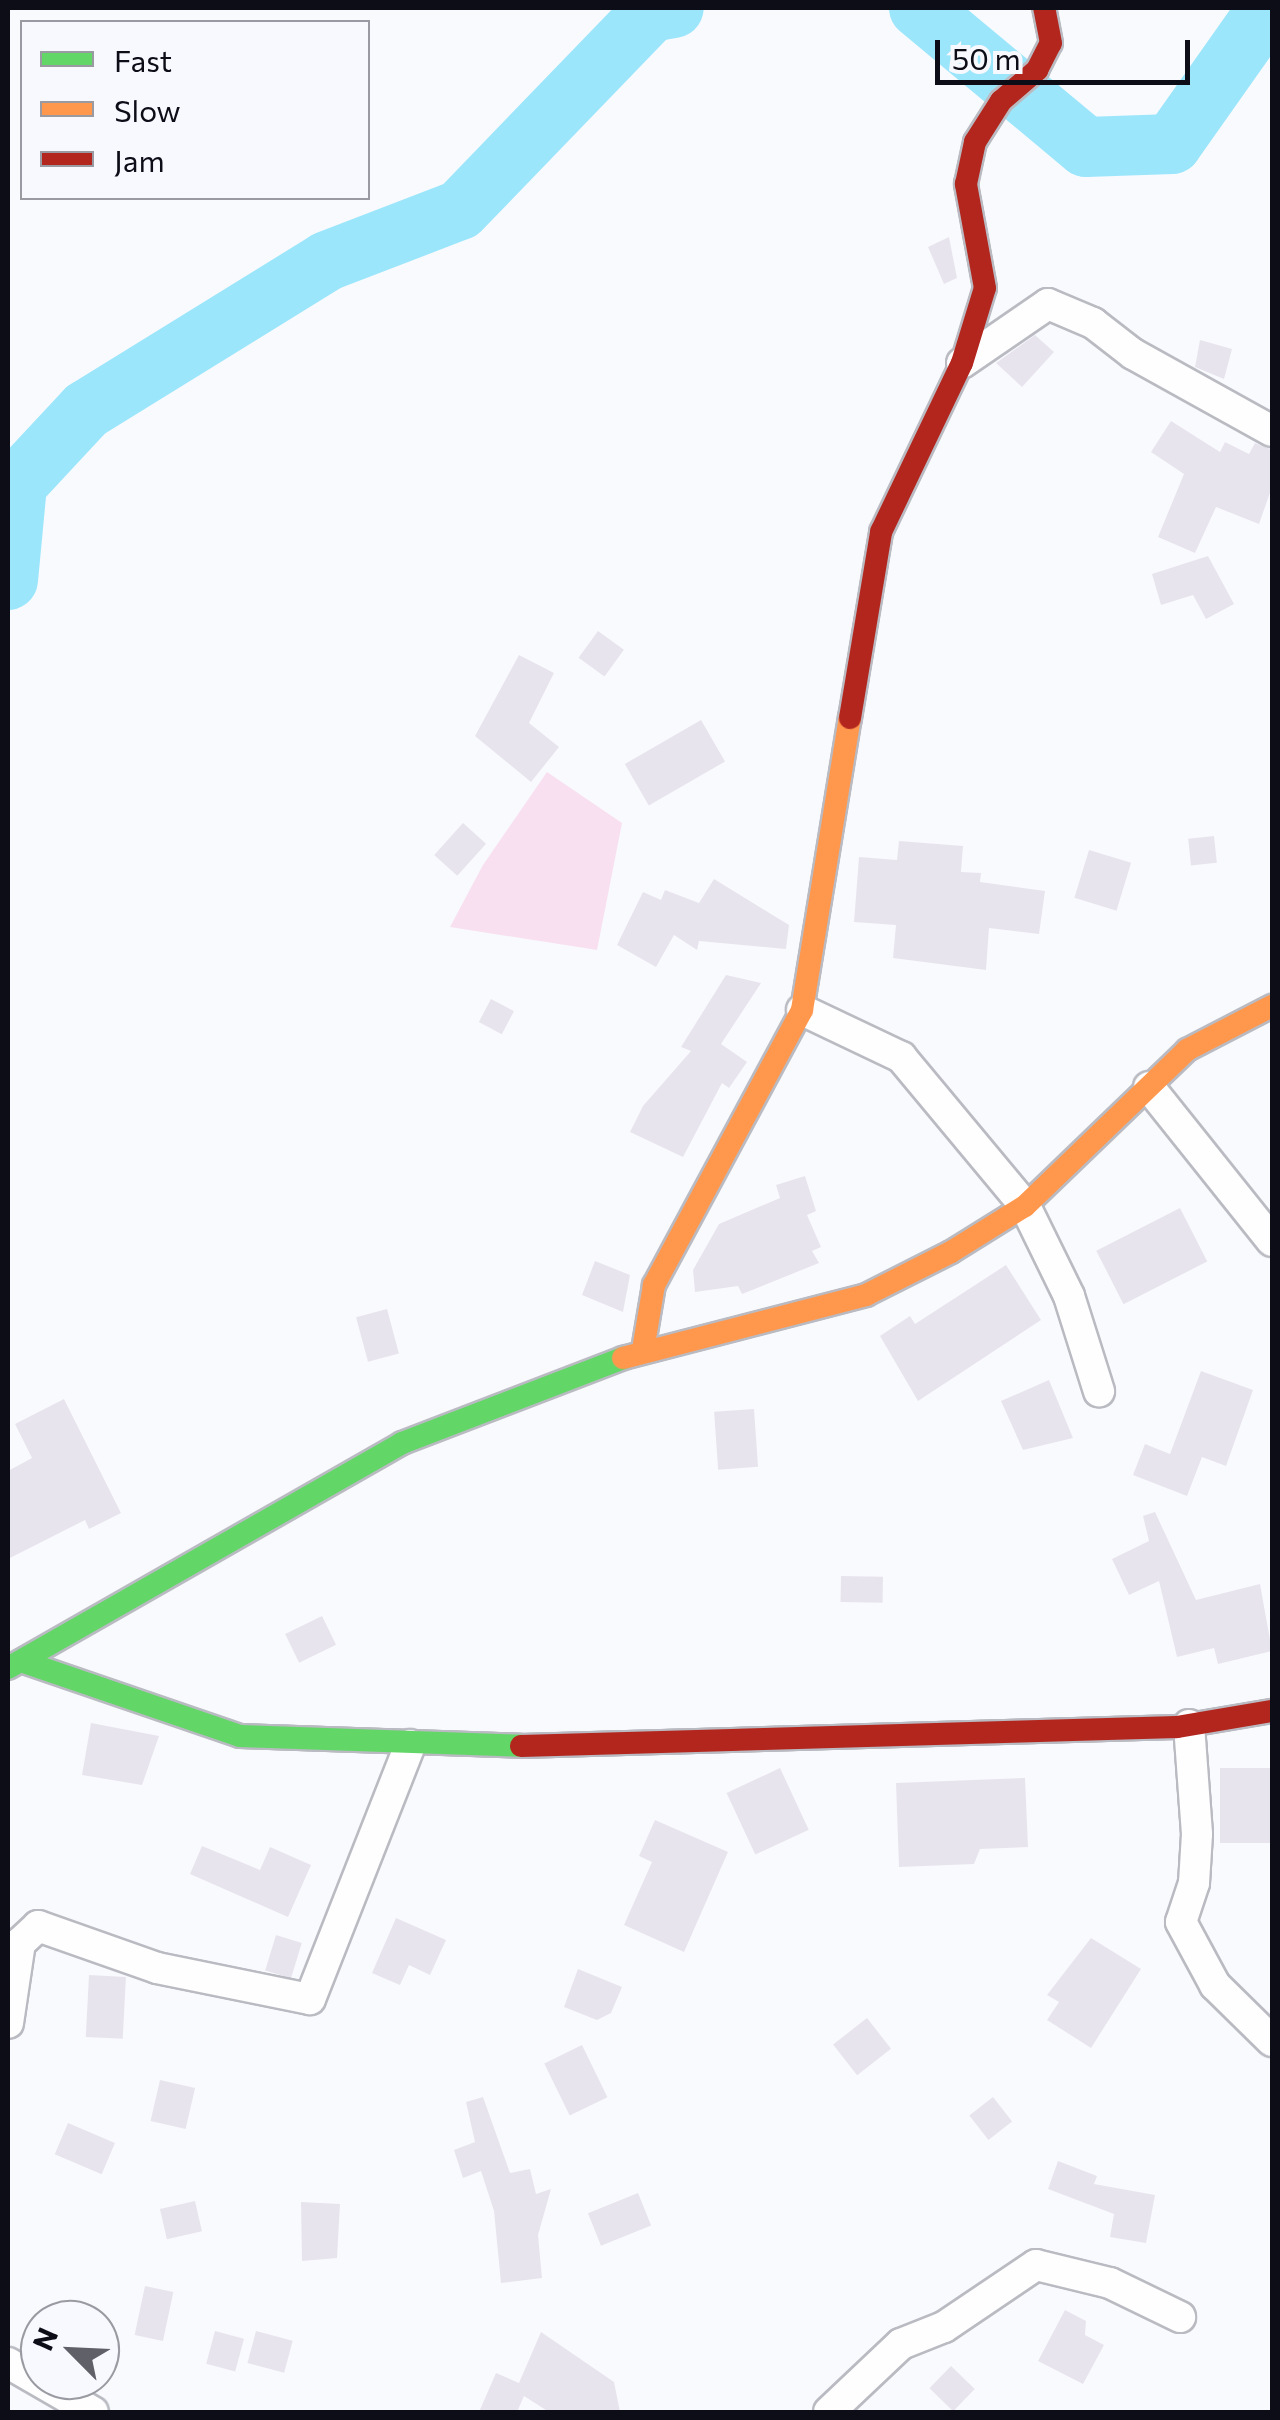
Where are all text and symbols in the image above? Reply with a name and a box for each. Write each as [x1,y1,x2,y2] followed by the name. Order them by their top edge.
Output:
[20,20,370,200] legend
[940,20,1195,82] scale bar
[952,39,1021,76] text: 50 m
[114,41,172,78] text: Fast
[114,91,181,128] text: Slow
[114,141,165,178] text: Jam
[20,2300,120,2400] north arrow
[25,2322,64,2355] text: N

